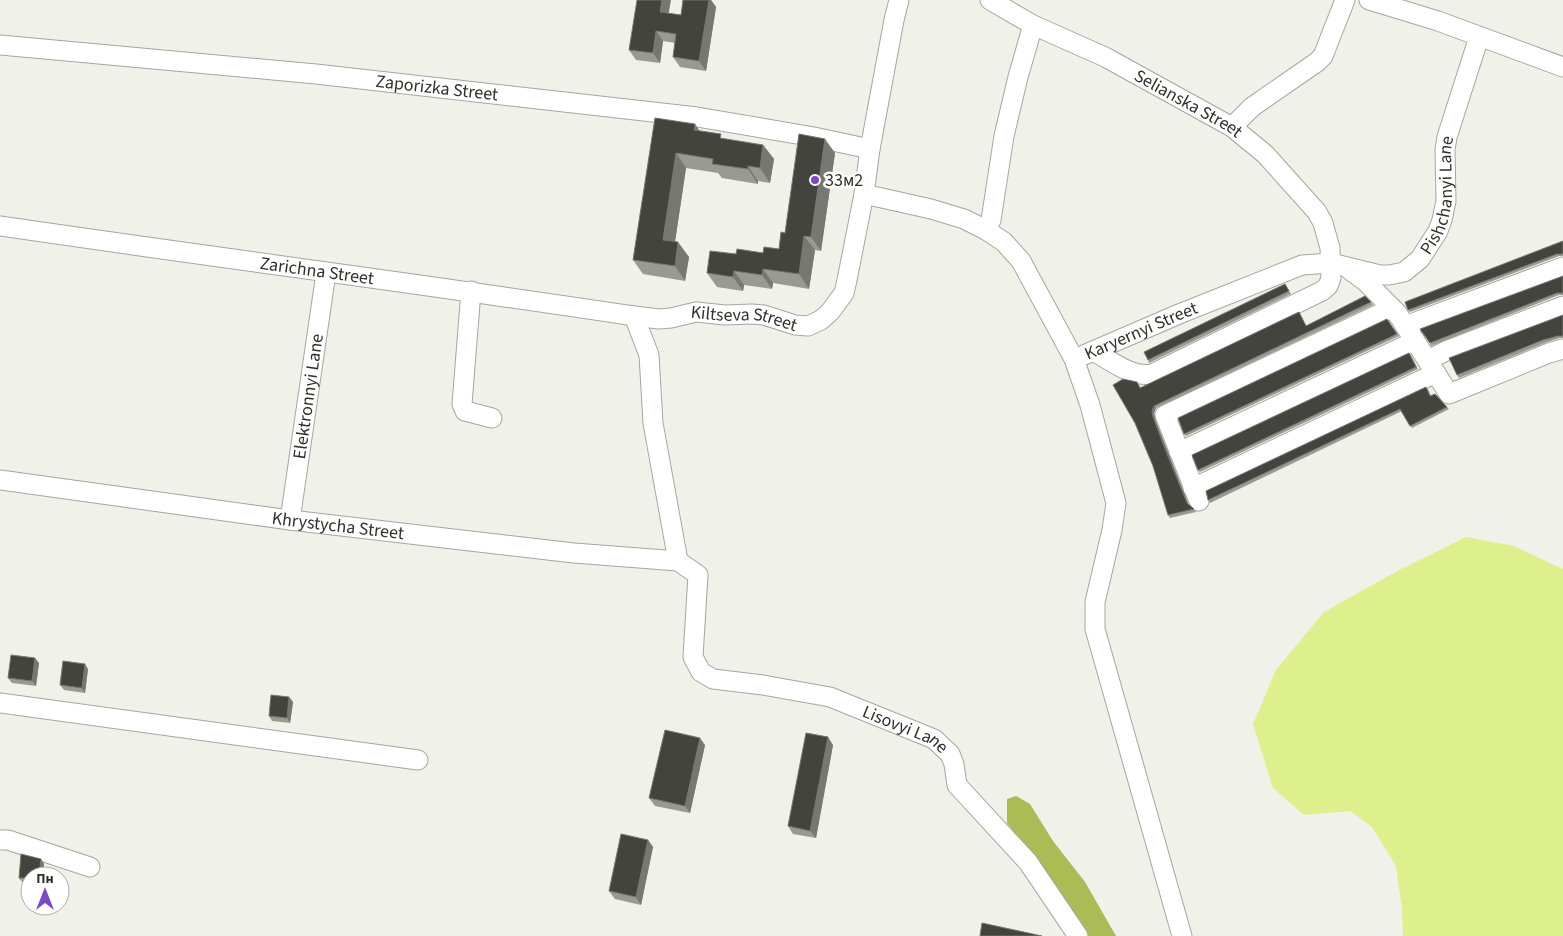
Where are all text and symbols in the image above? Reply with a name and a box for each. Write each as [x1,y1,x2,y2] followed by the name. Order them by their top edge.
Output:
[1130,63,1248,144] street label: Selianska Street
[374,69,499,107] street label: Zaporizka Street
[1414,134,1460,260] street label: Pishchanyi Lane
[825,168,863,193] place label: 33м2
[809,174,821,186] marker: 33м2
[258,251,375,291] street label: Zarichna Street
[1081,296,1202,366] street label: Karyernyi Street
[689,300,800,338] street label: Kiltseva Street
[287,332,330,461] street label: Elektronnyi Lane
[270,506,405,546] street label: Khrystycha Street
[859,699,954,759] street label: Lisovyi Lane
[20,866,70,916] north arrow
[36,869,54,889] text: Пн

